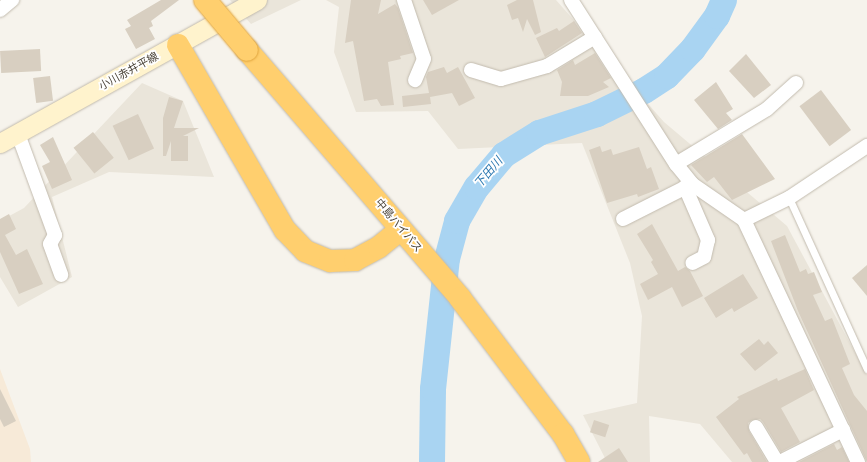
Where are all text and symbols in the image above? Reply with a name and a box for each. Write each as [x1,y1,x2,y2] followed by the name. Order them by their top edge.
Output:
[97,50,161,94] street label: 小川赤井平線
[472,155,506,191] water label: 下田川
[372,196,424,256] street label: 中島バイパス

